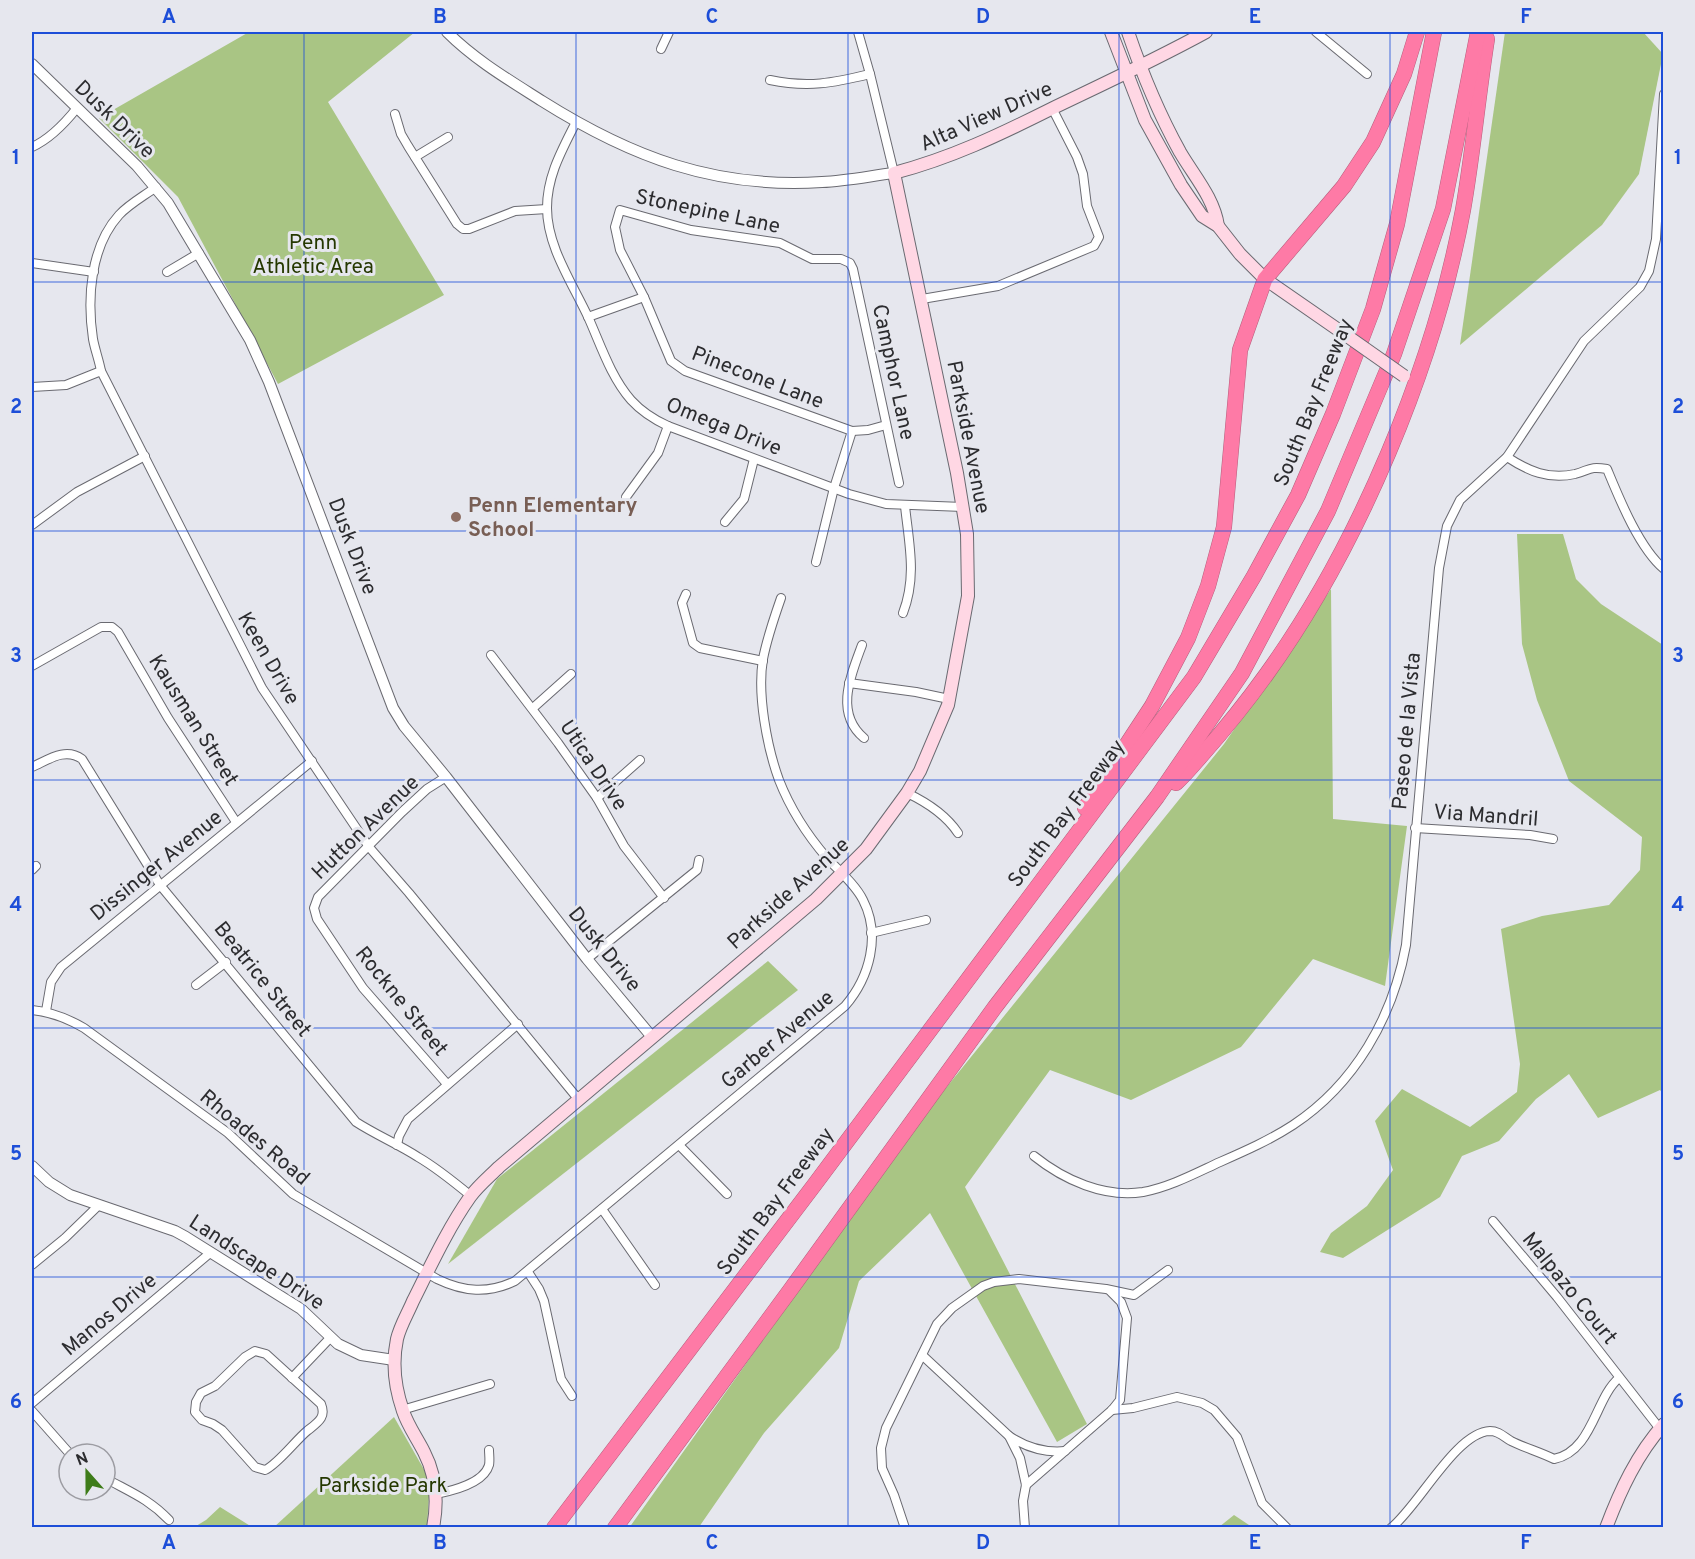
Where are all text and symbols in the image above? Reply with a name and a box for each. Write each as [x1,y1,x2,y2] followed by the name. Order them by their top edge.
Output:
[162,5,176,31] text: A
[433,5,447,31] text: B
[706,5,718,31] text: C
[976,5,990,31] text: D
[1249,5,1261,31] text: E
[1520,5,1532,31] text: F
[68,75,160,165] street label: Dusk Drive
[916,76,1057,159] street label: Alta View Drive
[12,146,20,172] text: 1
[1674,146,1682,172] text: 1
[633,184,783,241] street label: Stonepine Lane
[252,230,374,281] park label: Penn Athletic Area
[865,302,920,443] street label: Camphor Lane
[1268,315,1360,490] street label: South Bay Freeway
[687,341,827,416] street label: Pinecone Lane
[939,358,996,516] street label: Parkside Avenue
[661,392,785,463] street label: Omega Drive
[10,395,22,421] text: 2
[1672,395,1684,421] text: 2
[468,493,637,544] place label: Penn Elementary School
[321,494,382,599] street label: Dusk Drive
[449,510,463,524] marker: Penn Elementary School
[230,607,305,710] street label: Keen Drive
[10,644,22,670] text: 3
[1672,644,1684,670] text: 3
[142,650,244,792] street label: Kausman Street
[1387,651,1428,811] street label: Paseo de la Vista
[553,715,633,816] street label: Utica Drive
[1003,734,1132,893] street label: South Bay Freeway
[306,770,426,886] street label: Hutton Avenue
[1432,799,1539,834] street label: Via Mandril
[85,805,229,928] street label: Dissinger Avenue
[722,832,856,956] street label: Parkside Avenue
[10,893,22,919] text: 4
[1672,893,1684,919] text: 4
[561,902,646,998] street label: Dusk Drive
[207,917,317,1043] street label: Beatrice Street
[348,942,453,1062] street label: Rockne Street
[716,985,840,1095] street label: Garber Avenue
[193,1084,315,1192] street label: Rhoades Road
[712,1122,841,1281] street label: South Bay Freeway
[10,1142,22,1168] text: 5
[1672,1142,1684,1168] text: 5
[183,1209,329,1317] street label: Landscape Drive
[1515,1227,1622,1351] street label: Malpazo Court
[57,1268,163,1363] street label: Manos Drive
[10,1390,22,1416] text: 6
[1672,1390,1684,1416] text: 6
[57,1442,117,1502] north arrow
[73,1448,91,1471] text: N
[318,1473,448,1500] park label: Parkside Park
[162,1531,176,1557] text: A
[433,1531,447,1557] text: B
[706,1531,718,1557] text: C
[976,1531,990,1557] text: D
[1249,1531,1261,1557] text: E
[1520,1531,1532,1557] text: F

